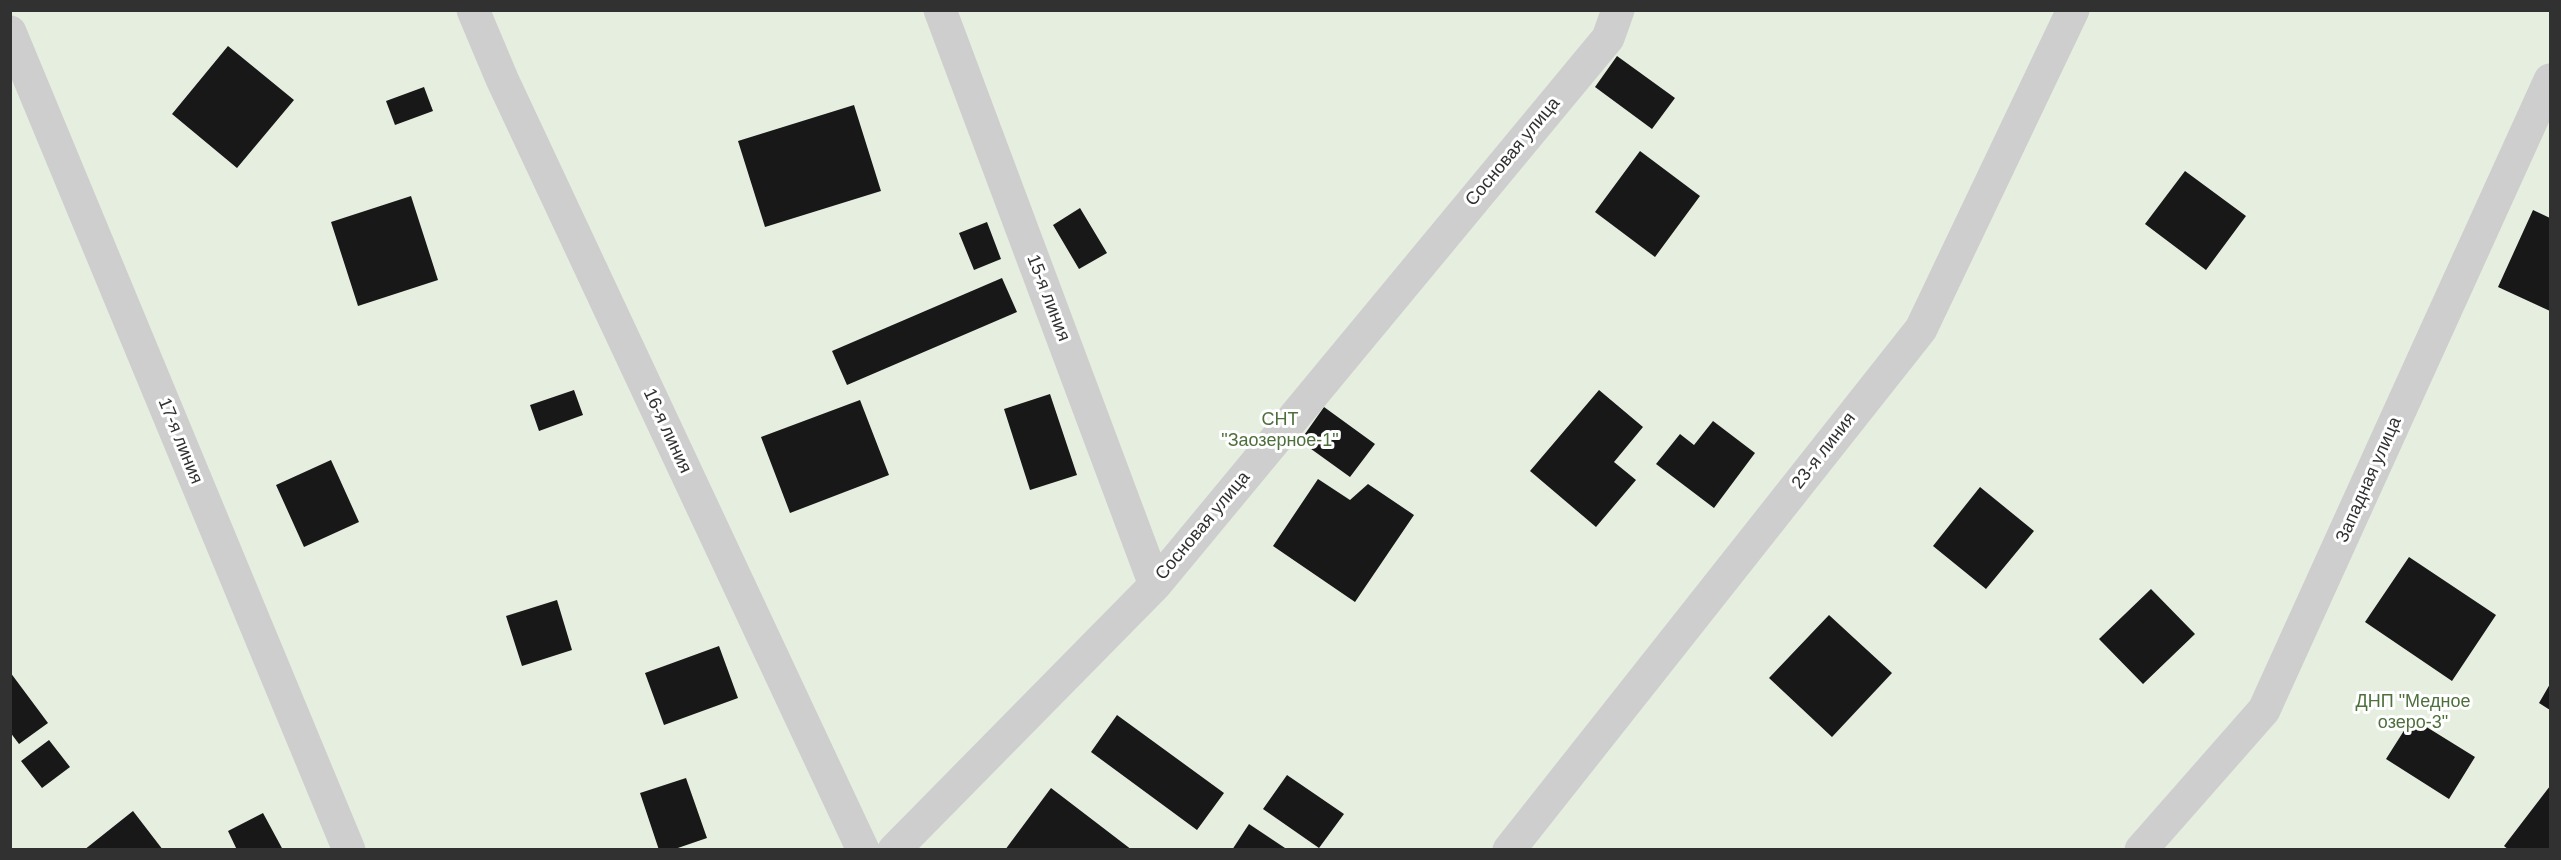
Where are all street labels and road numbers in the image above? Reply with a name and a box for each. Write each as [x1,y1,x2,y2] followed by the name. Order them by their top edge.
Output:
[1461,93,1565,211] street label: Сосновая улица
[1022,252,1074,344] street label: 15-я линия
[638,385,696,477] street label: 16-я линия
[153,395,207,487] street label: 17-я линия
[1787,408,1861,494] street label: 23-я линия
[2332,414,2406,546] street label: Западная улица
[1151,467,1255,585] street label: Сосновая улица

